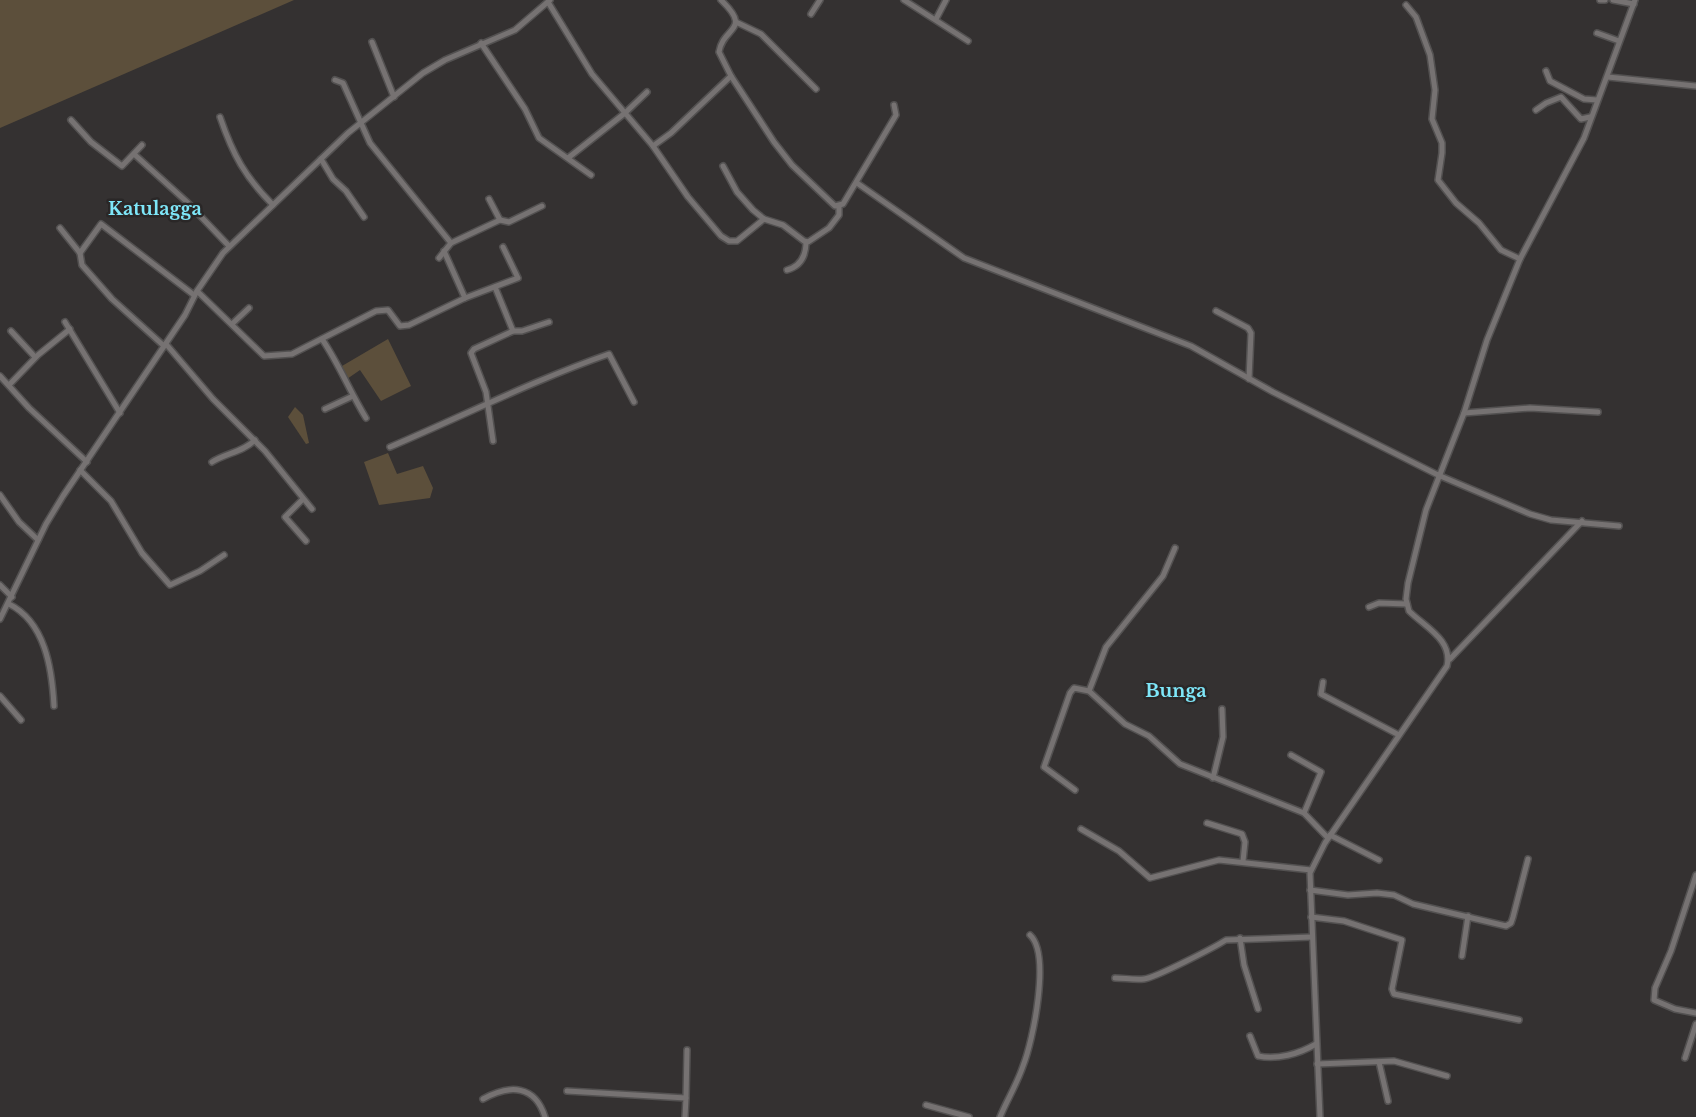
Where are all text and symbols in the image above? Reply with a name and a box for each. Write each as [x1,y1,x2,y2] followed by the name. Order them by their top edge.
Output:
[108,198,203,220] district label: Katulagga
[1145,680,1207,702] district label: Bunga

